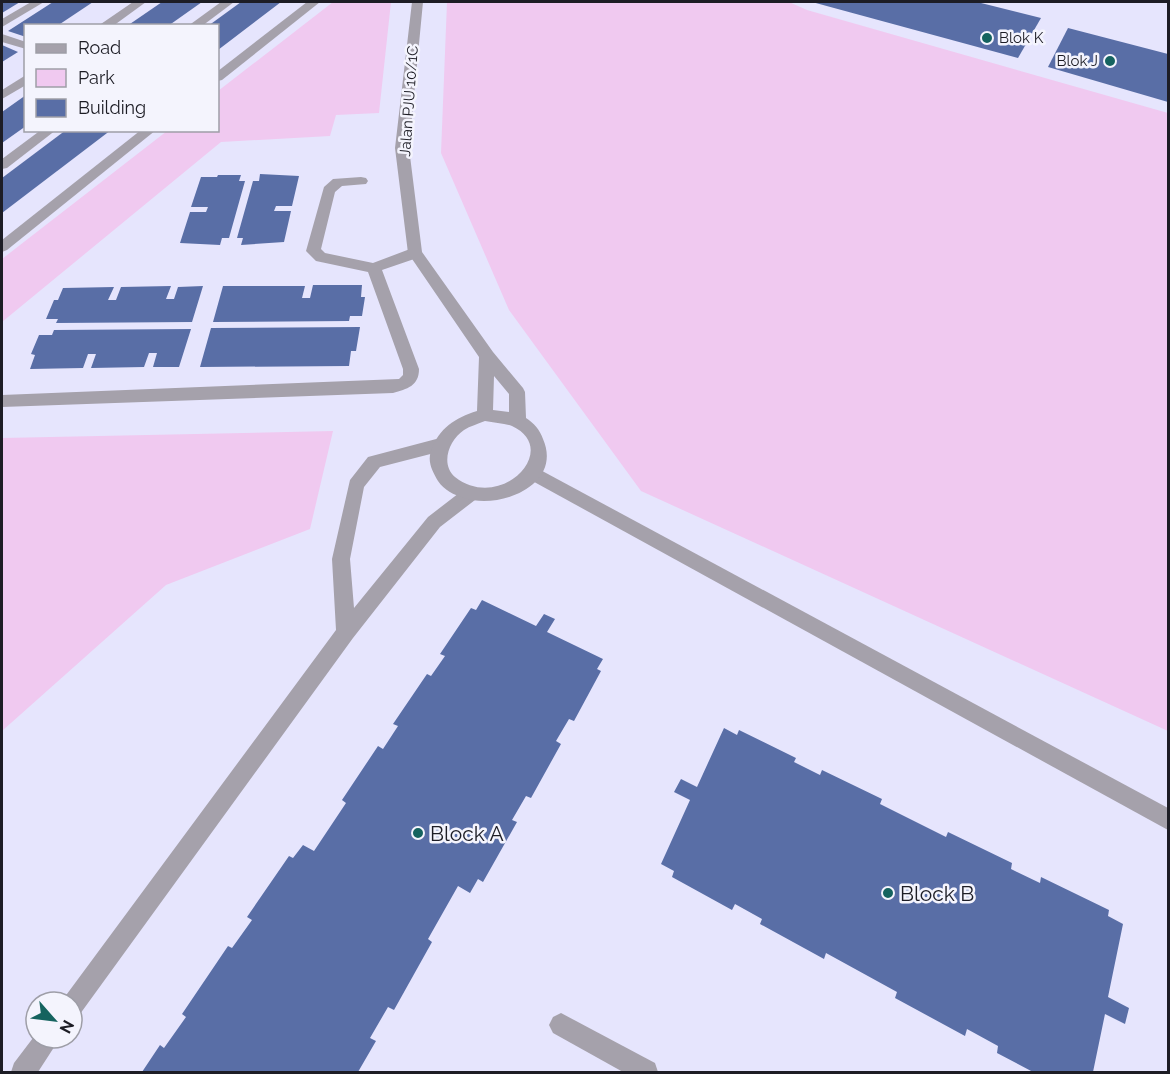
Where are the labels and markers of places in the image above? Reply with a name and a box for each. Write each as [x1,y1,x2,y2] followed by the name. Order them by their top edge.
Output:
[999,29,1044,47] place label: Blok K
[980,31,994,45] marker: Blok K
[1056,52,1098,70] place label: Blok J
[1103,54,1117,68] marker: Blok J
[430,821,504,846] place label: Block A
[411,826,425,840] marker: Block A
[900,881,974,906] place label: Block B
[881,886,895,900] marker: Block B

